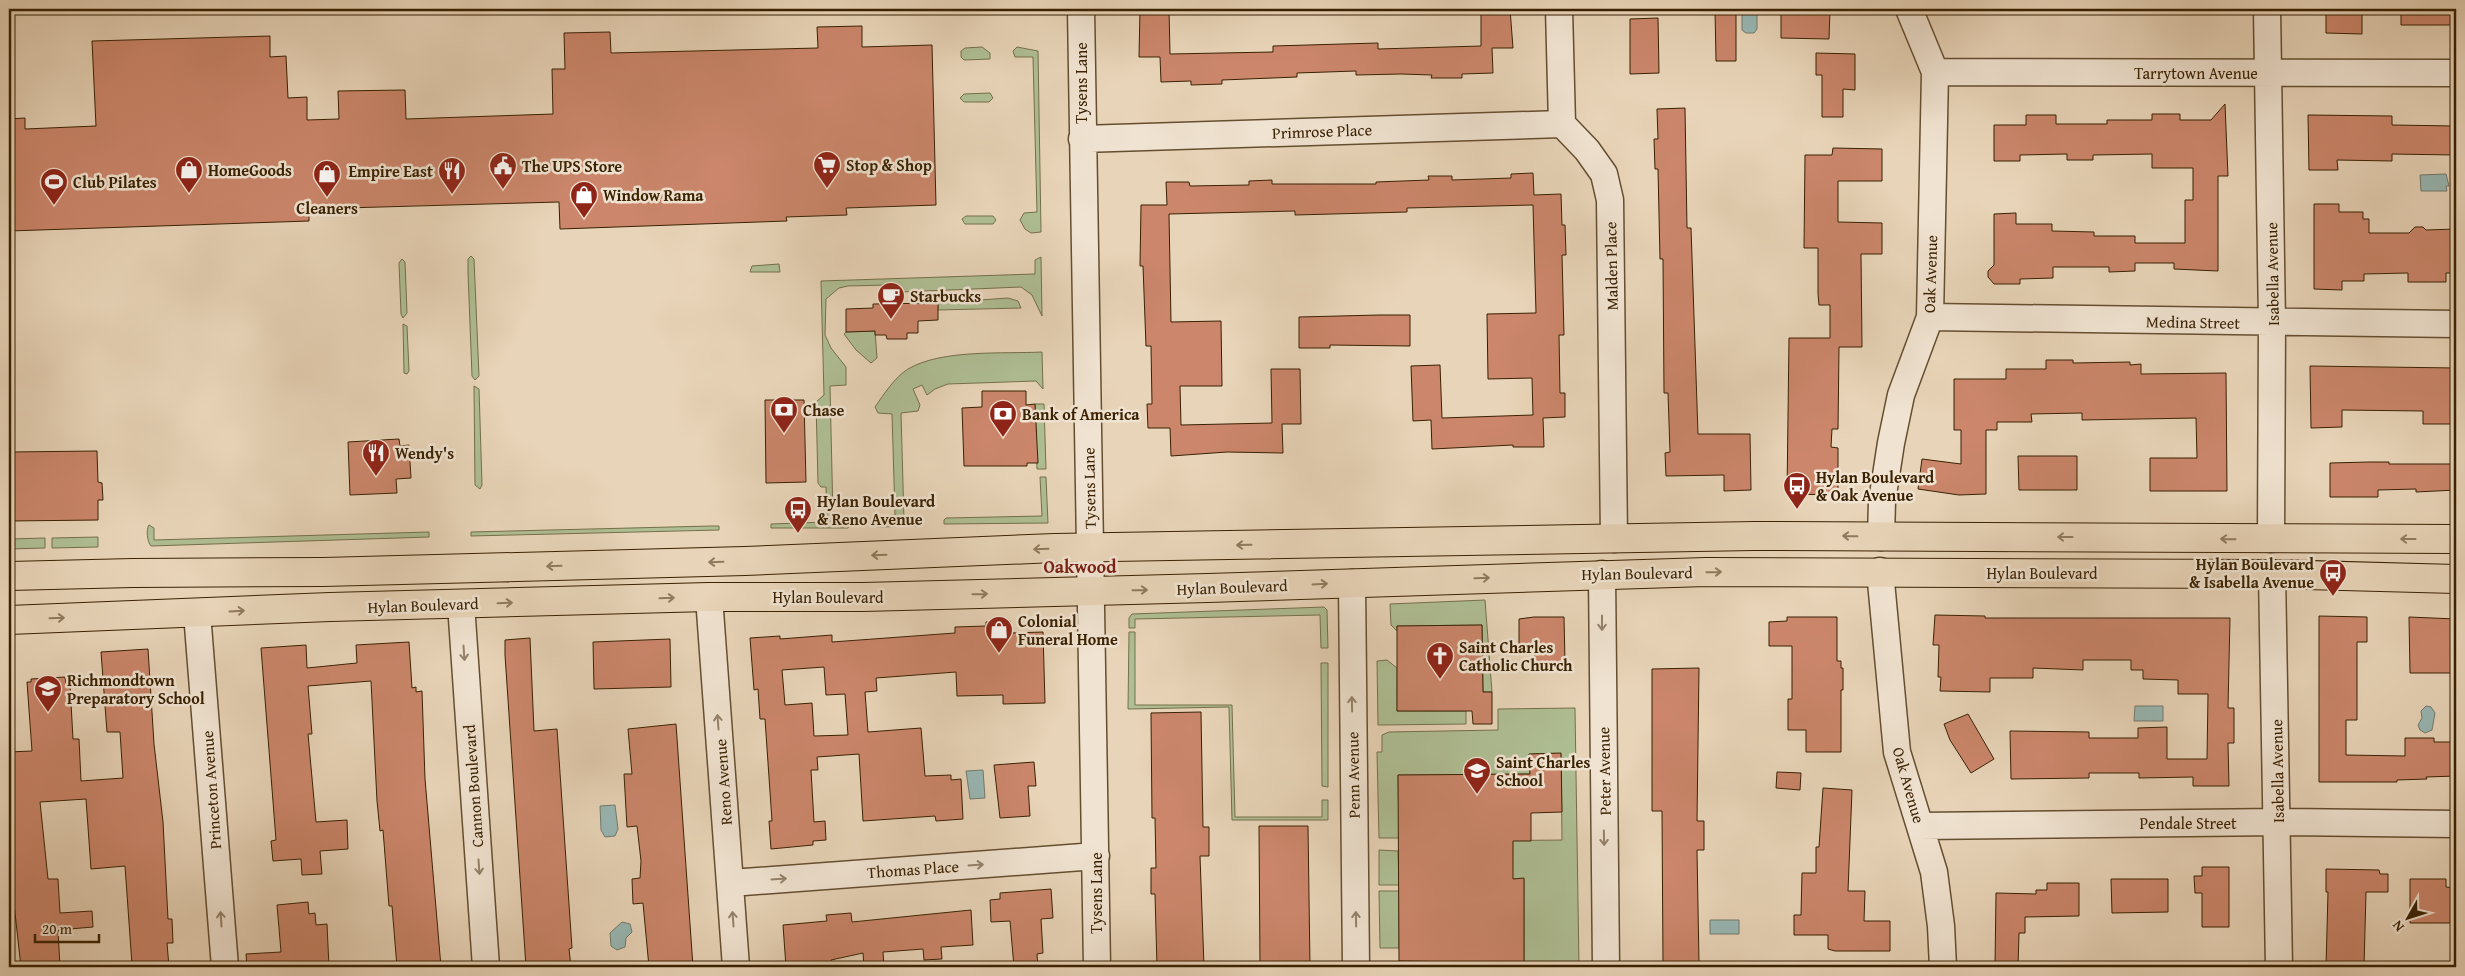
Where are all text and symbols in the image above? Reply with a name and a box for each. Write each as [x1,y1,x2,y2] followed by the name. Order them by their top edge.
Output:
[1069,42,1093,124] street label: Tysens Lane
[2134,61,2258,85] street label: Tarrytown Avenue
[1272,117,1372,145] street label: Primrose Place
[812,150,842,189] supermarket icon: Stop & Shop
[488,151,518,190] public building icon: The UPS Store
[846,153,932,177] place label: Stop & Shop
[522,154,622,178] place label: The UPS Store
[174,155,204,194] shop icon: HomeGoods
[437,156,467,195] restaurant icon: Empire East
[208,158,292,182] place label: HomeGoods
[312,159,342,198] shop icon: Cleaners
[348,159,433,183] place label: Empire East
[39,167,69,206] sports icon: Club Pilates
[73,170,157,194] place label: Club Pilates
[569,180,599,219] shop icon: Window Rama
[603,183,704,207] place label: Window Rama
[296,196,358,220] place label: Cleaners
[1598,221,1624,311] street label: Malden Place
[2259,222,2285,326] street label: Isabella Avenue
[1917,235,1943,313] street label: Oak Avenue
[876,281,906,320] cafe icon: Starbucks
[910,284,981,308] place label: Starbucks
[2146,309,2241,335] street label: Medina Street
[769,395,799,434] bank icon: Chase
[803,398,845,422] place label: Chase
[988,399,1018,438] bank icon: Bank of America
[1022,402,1140,426] place label: Bank of America
[361,438,391,477] restaurant icon: Wendy's
[395,441,454,465] place label: Wendy's
[1076,447,1102,529] street label: Tysens Lane
[1816,465,1935,507] place label: Hylan Boulevard & Oak Avenue
[1782,471,1812,510] bus stop icon: Hylan Boulevard & Oak Avenue
[817,489,936,531] place label: Hylan Boulevard & Reno Avenue
[783,495,813,534] bus stop icon: Hylan Boulevard & Reno Avenue
[1842,531,1858,541] one-way arrow
[2057,532,2074,542] one-way arrow
[2220,534,2236,544] one-way arrow
[2400,534,2416,544] one-way arrow
[1237,540,1253,550] one-way arrow
[1033,544,1049,553] one-way arrow
[871,550,887,560] one-way arrow
[2189,552,2315,594] place label: Hylan Boulevard & Isabella Avenue
[1044,553,1117,580] district label: Oakwood
[709,557,725,566] one-way arrow
[2318,558,2348,597] bus stop icon: Hylan Boulevard & Isabella Avenue
[1581,560,1693,586] street label: Hylan Boulevard
[546,561,562,571] one-way arrow
[1986,561,2098,585] street label: Hylan Boulevard
[1706,567,1722,576] one-way arrow
[1176,573,1288,601] street label: Hylan Boulevard
[1474,573,1490,583] one-way arrow
[1311,580,1327,589] one-way arrow
[772,585,884,609] street label: Hylan Boulevard
[1132,585,1148,594] one-way arrow
[972,589,988,599] one-way arrow
[367,591,479,619] street label: Hylan Boulevard
[658,593,675,603] one-way arrow
[496,598,512,607] one-way arrow
[229,606,245,615] one-way arrow
[1018,609,1118,651] place label: Colonial Funeral Home
[49,613,65,623] one-way arrow
[1597,614,1607,631] one-way arrow
[984,615,1014,654] shop icon: Colonial Funeral Home
[1459,635,1573,677] place label: Saint Charles Catholic Church
[1425,641,1455,680] church icon: Saint Charles Catholic Church
[460,644,469,660] one-way arrow
[67,668,205,710] place label: Richmondtown Preparatory School
[33,674,63,713] school or university icon: Richmondtown Preparatory School
[1347,696,1357,712] one-way arrow
[713,714,723,730] one-way arrow
[2264,719,2290,823] street label: Isabella Avenue
[457,723,489,848] street label: Cannon Boulevard
[1591,727,1617,815] street label: Peter Avenue
[195,730,227,850] street label: Princeton Avenue
[1340,731,1366,819] street label: Penn Avenue
[708,738,738,826] street label: Reno Avenue
[1887,744,1931,826] street label: Oak Avenue
[1496,750,1590,792] place label: Saint Charles School
[1462,756,1492,795] school or university icon: Saint Charles School
[2139,811,2237,835] street label: Pendale Street
[1600,830,1609,846] one-way arrow
[1084,852,1108,934] street label: Tysens Lane
[866,854,960,884] street label: Thomas Place
[474,859,484,875] one-way arrow
[968,860,984,869] one-way arrow
[771,875,787,884] one-way arrow
[2382,894,2432,944] north arrow
[35,911,99,943] scale bar
[216,911,226,927] one-way arrow
[729,911,738,927] one-way arrow
[1351,911,1360,927] one-way arrow
[2387,916,2409,936] text: N
[42,918,73,939] text: 20 m

